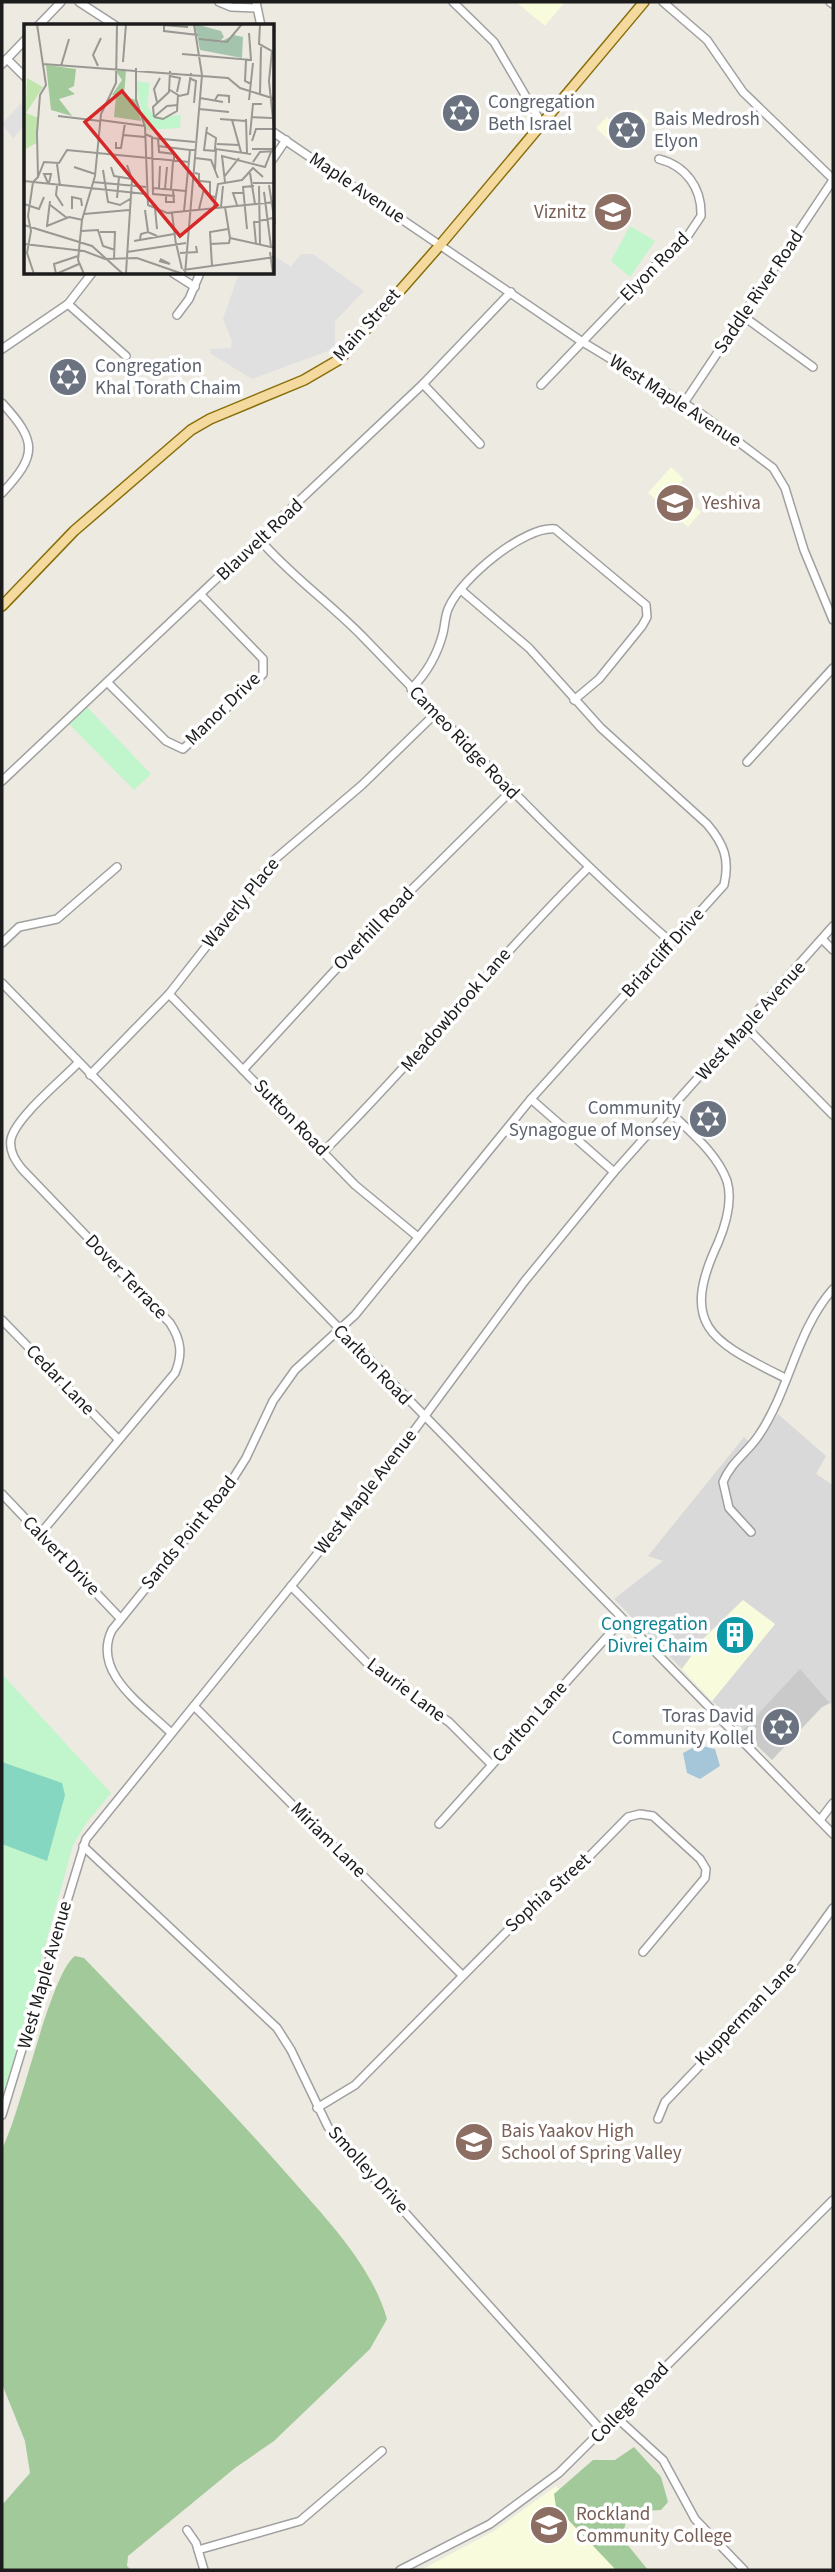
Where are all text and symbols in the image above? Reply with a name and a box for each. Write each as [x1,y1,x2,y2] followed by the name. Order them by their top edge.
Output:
[24,24,275,275] inset map
[488,89,595,138] place label: Congregation Beth Israel
[440,92,482,134] synagogue icon: Congregation Beth Israel
[654,106,760,155] place label: Bais Medrosh Elyon
[606,109,648,151] synagogue icon: Bais Medrosh Elyon
[304,146,410,230] street label: Maple Avenue
[592,191,634,233] school or university icon: Viznitz
[534,199,586,226] place label: Viznitz
[708,225,810,359] street label: Saddle River Road
[614,226,696,308] street label: Elyon Road
[327,282,407,367] street label: Main Street
[604,348,746,454] street label: West Maple Avenue
[95,353,241,402] place label: Congregation Khal Torath Chaim
[47,356,89,398] synagogue icon: Congregation Khal Torath Chaim
[654,482,696,524] school or university icon: Yeshiva
[701,490,761,517] place label: Yeshiva
[211,493,309,587] street label: Blauvelt Road
[179,666,267,752] street label: Manor Drive
[403,680,525,806] street label: Cameo Ridge Road
[196,852,286,954] street label: Waverly Place
[327,881,421,977] street label: Overhill Road
[615,902,711,1004] street label: Briarcliff Drive
[395,942,517,1078] street label: Meadowbrook Lane
[690,955,812,1087] street label: West Maple Avenue
[247,1073,335,1163] street label: Sutton Road
[509,1095,681,1144] place label: Community Synagogue of Monsey
[687,1098,729,1140] synagogue icon: Community Synagogue of Monsey
[78,1228,174,1326] street label: Dover Terrace
[326,1318,418,1412] street label: Carlton Road
[19,1338,101,1422] street label: Cedar Lane
[308,1424,424,1560] street label: West Maple Avenue
[135,1470,243,1596] street label: Sands Point Road
[16,1510,106,1602] street label: Calvert Drive
[601,1611,708,1660] place label: Congregation Divrei Chaim
[714,1614,756,1656] building icon: Congregation Divrei Chaim
[361,1651,451,1729] street label: Laurie Lane
[486,1675,574,1769] street label: Carlton Lane
[612,1703,754,1752] place label: Toras David Community Kollel
[760,1706,802,1748] synagogue icon: Toras David Community Kollel
[284,1796,372,1884] street label: Miriam Lane
[499,1847,597,1939] street label: Sophia Street
[11,1898,79,2052] street label: West Maple Avenue
[689,1956,803,2072] street label: Kupperman Lane
[501,2118,682,2167] place label: Bais Yaakov High School of Spring Valley
[321,2120,415,2220] street label: Smolley Drive
[453,2121,495,2163] school or university icon: Bais Yaakov High School of Spring Valley
[584,2356,676,2450] street label: College Road
[576,2501,732,2550] place label: Rockland Community College
[528,2504,570,2546] school or university icon: Rockland Community College

